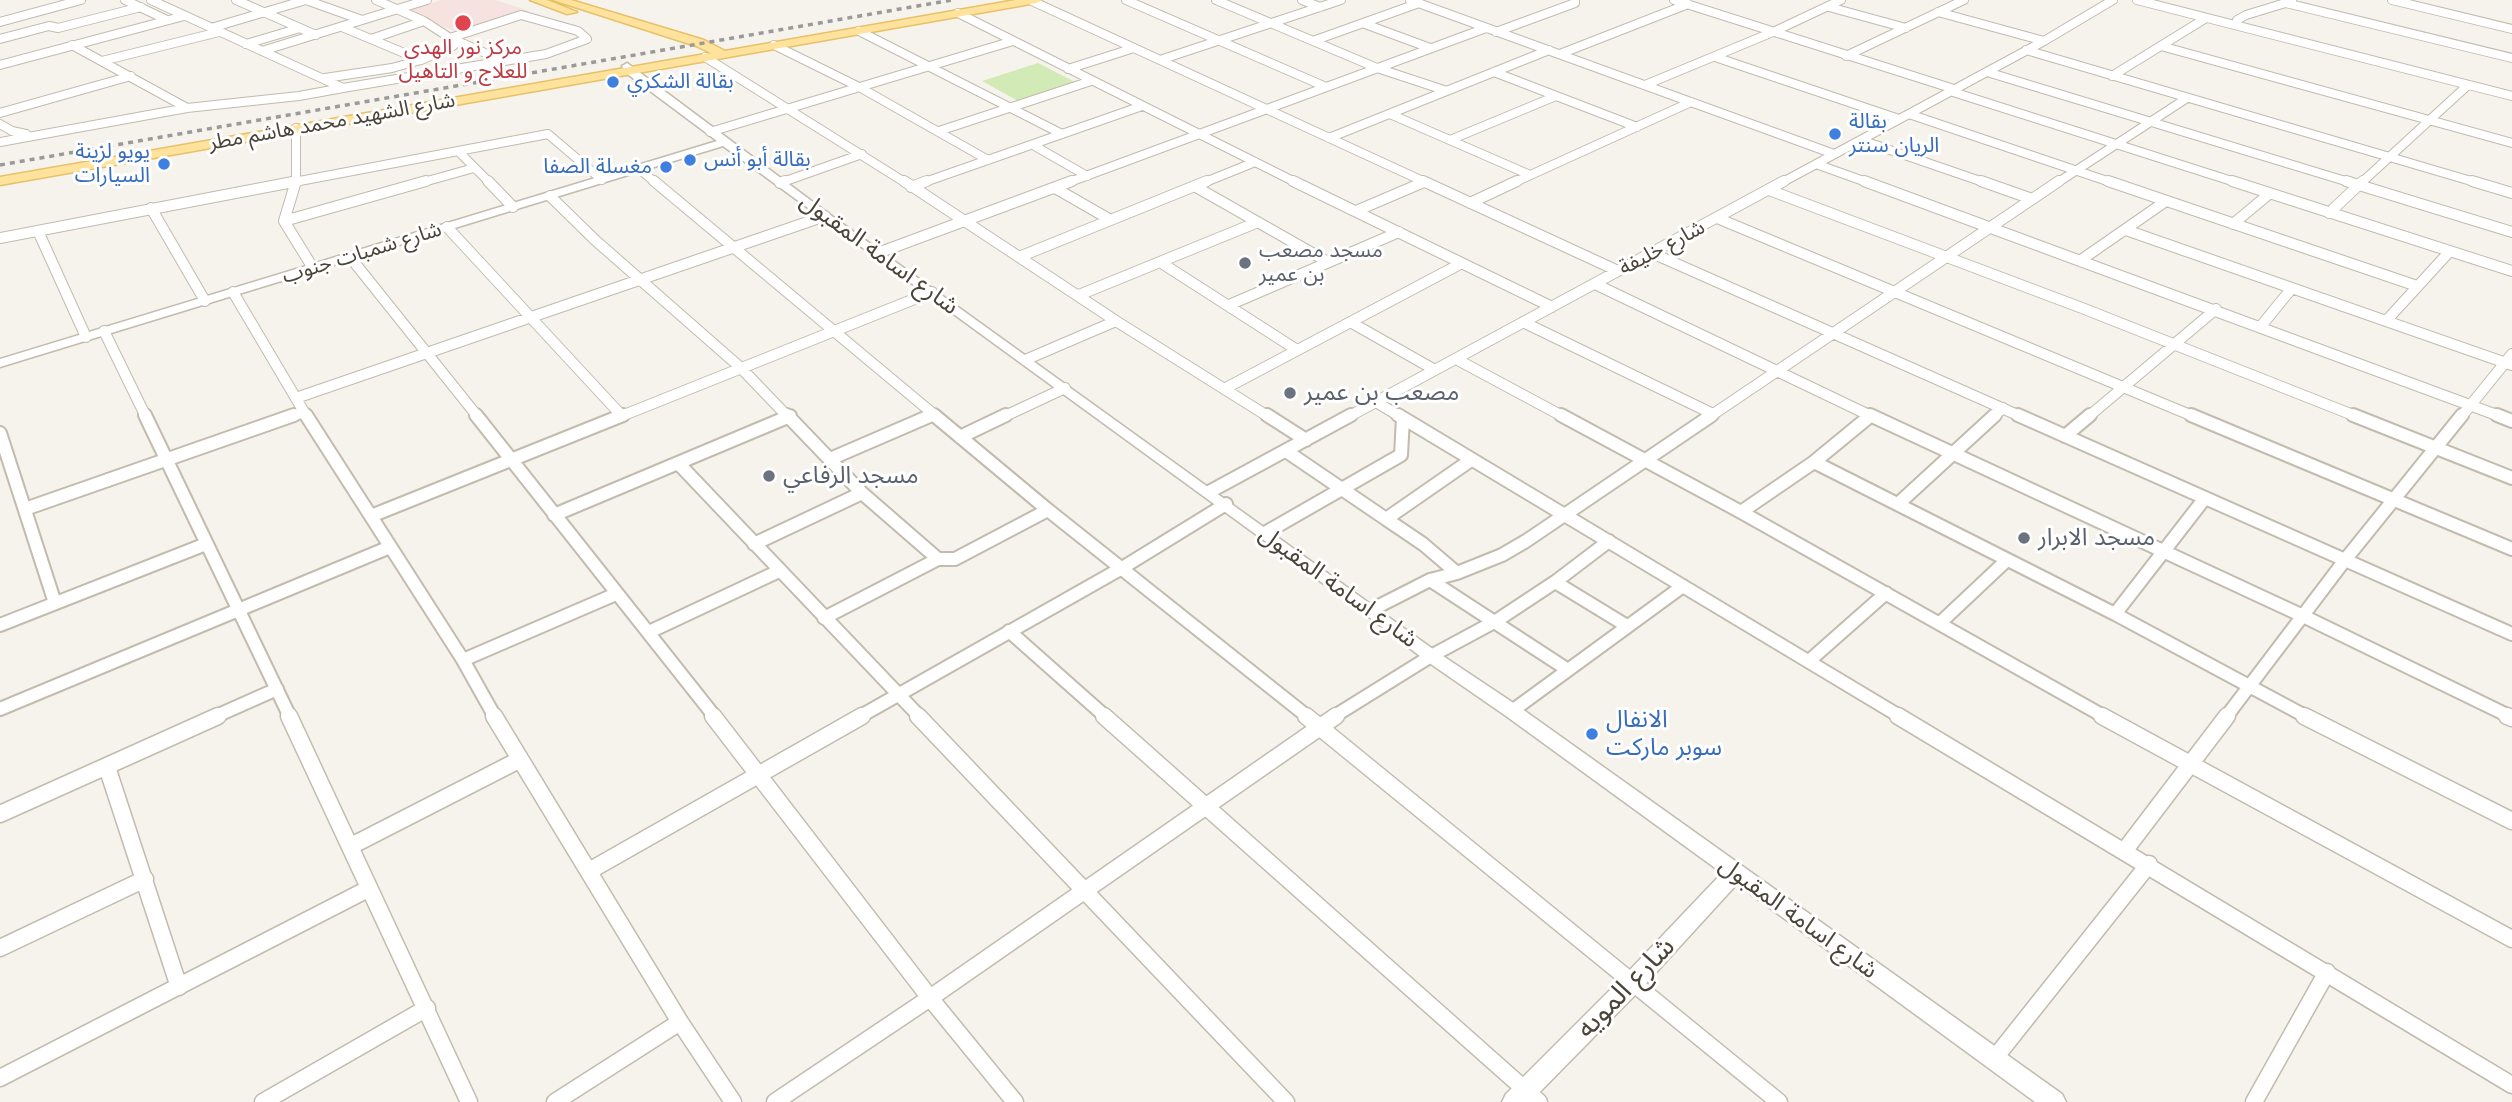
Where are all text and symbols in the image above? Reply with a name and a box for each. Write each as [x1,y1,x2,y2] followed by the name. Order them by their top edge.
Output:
[453,13,473,33] marker: مركز نور الهدي للعلاج و التاهيل
[399,35,527,85] place label: مركز نور الهدي للعلاج و التاهيل
[627,69,734,95] place label: بقالة الشكري
[605,74,621,90] marker: بقالة الشكري
[207,88,457,156] street label: شارع الشهيد محمد هاشم مطر
[1849,109,1939,159] place label: بقالة الريان سنتر
[1827,126,1843,142] marker: بقالة الريان سنتر
[75,139,150,189] place label: يويو لزينة السيارات
[704,147,811,173] place label: بقالة أبو أنس
[682,152,698,168] marker: بقالة أبو أنس
[543,154,652,180] place label: مغسلة الصفا
[156,156,172,172] marker: يويو لزينة السيارات
[658,159,674,175] marker: مغسلة الصفا
[794,187,964,321] street label: شارع اسامة المقبول
[1615,215,1709,281] street label: شارع خليفة
[279,217,445,289] street label: شارع شمبات جنوب
[1259,238,1383,288] place label: مسجد مصعب بن عمير
[1237,255,1253,271] marker: مسجد مصعب بن عمير
[1304,379,1459,407] place label: مصعب بن عمير
[1282,385,1298,401] marker: مصعب بن عمير
[783,462,919,490] place label: مسجد الرفاعي
[761,468,777,484] marker: مسجد الرفاعي
[1253,520,1423,654] street label: شارع اسامة المقبول
[2038,524,2155,552] place label: مسجد الابرار
[2016,530,2032,546] marker: مسجد الابرار
[1606,706,1722,762] place label: الانفال سوبر ماركت
[1584,726,1600,742] marker: الانفال سوبر ماركت
[1713,851,1883,985] street label: شارع اسامة المقبول
[1570,931,1682,1045] street label: شارع المويه

